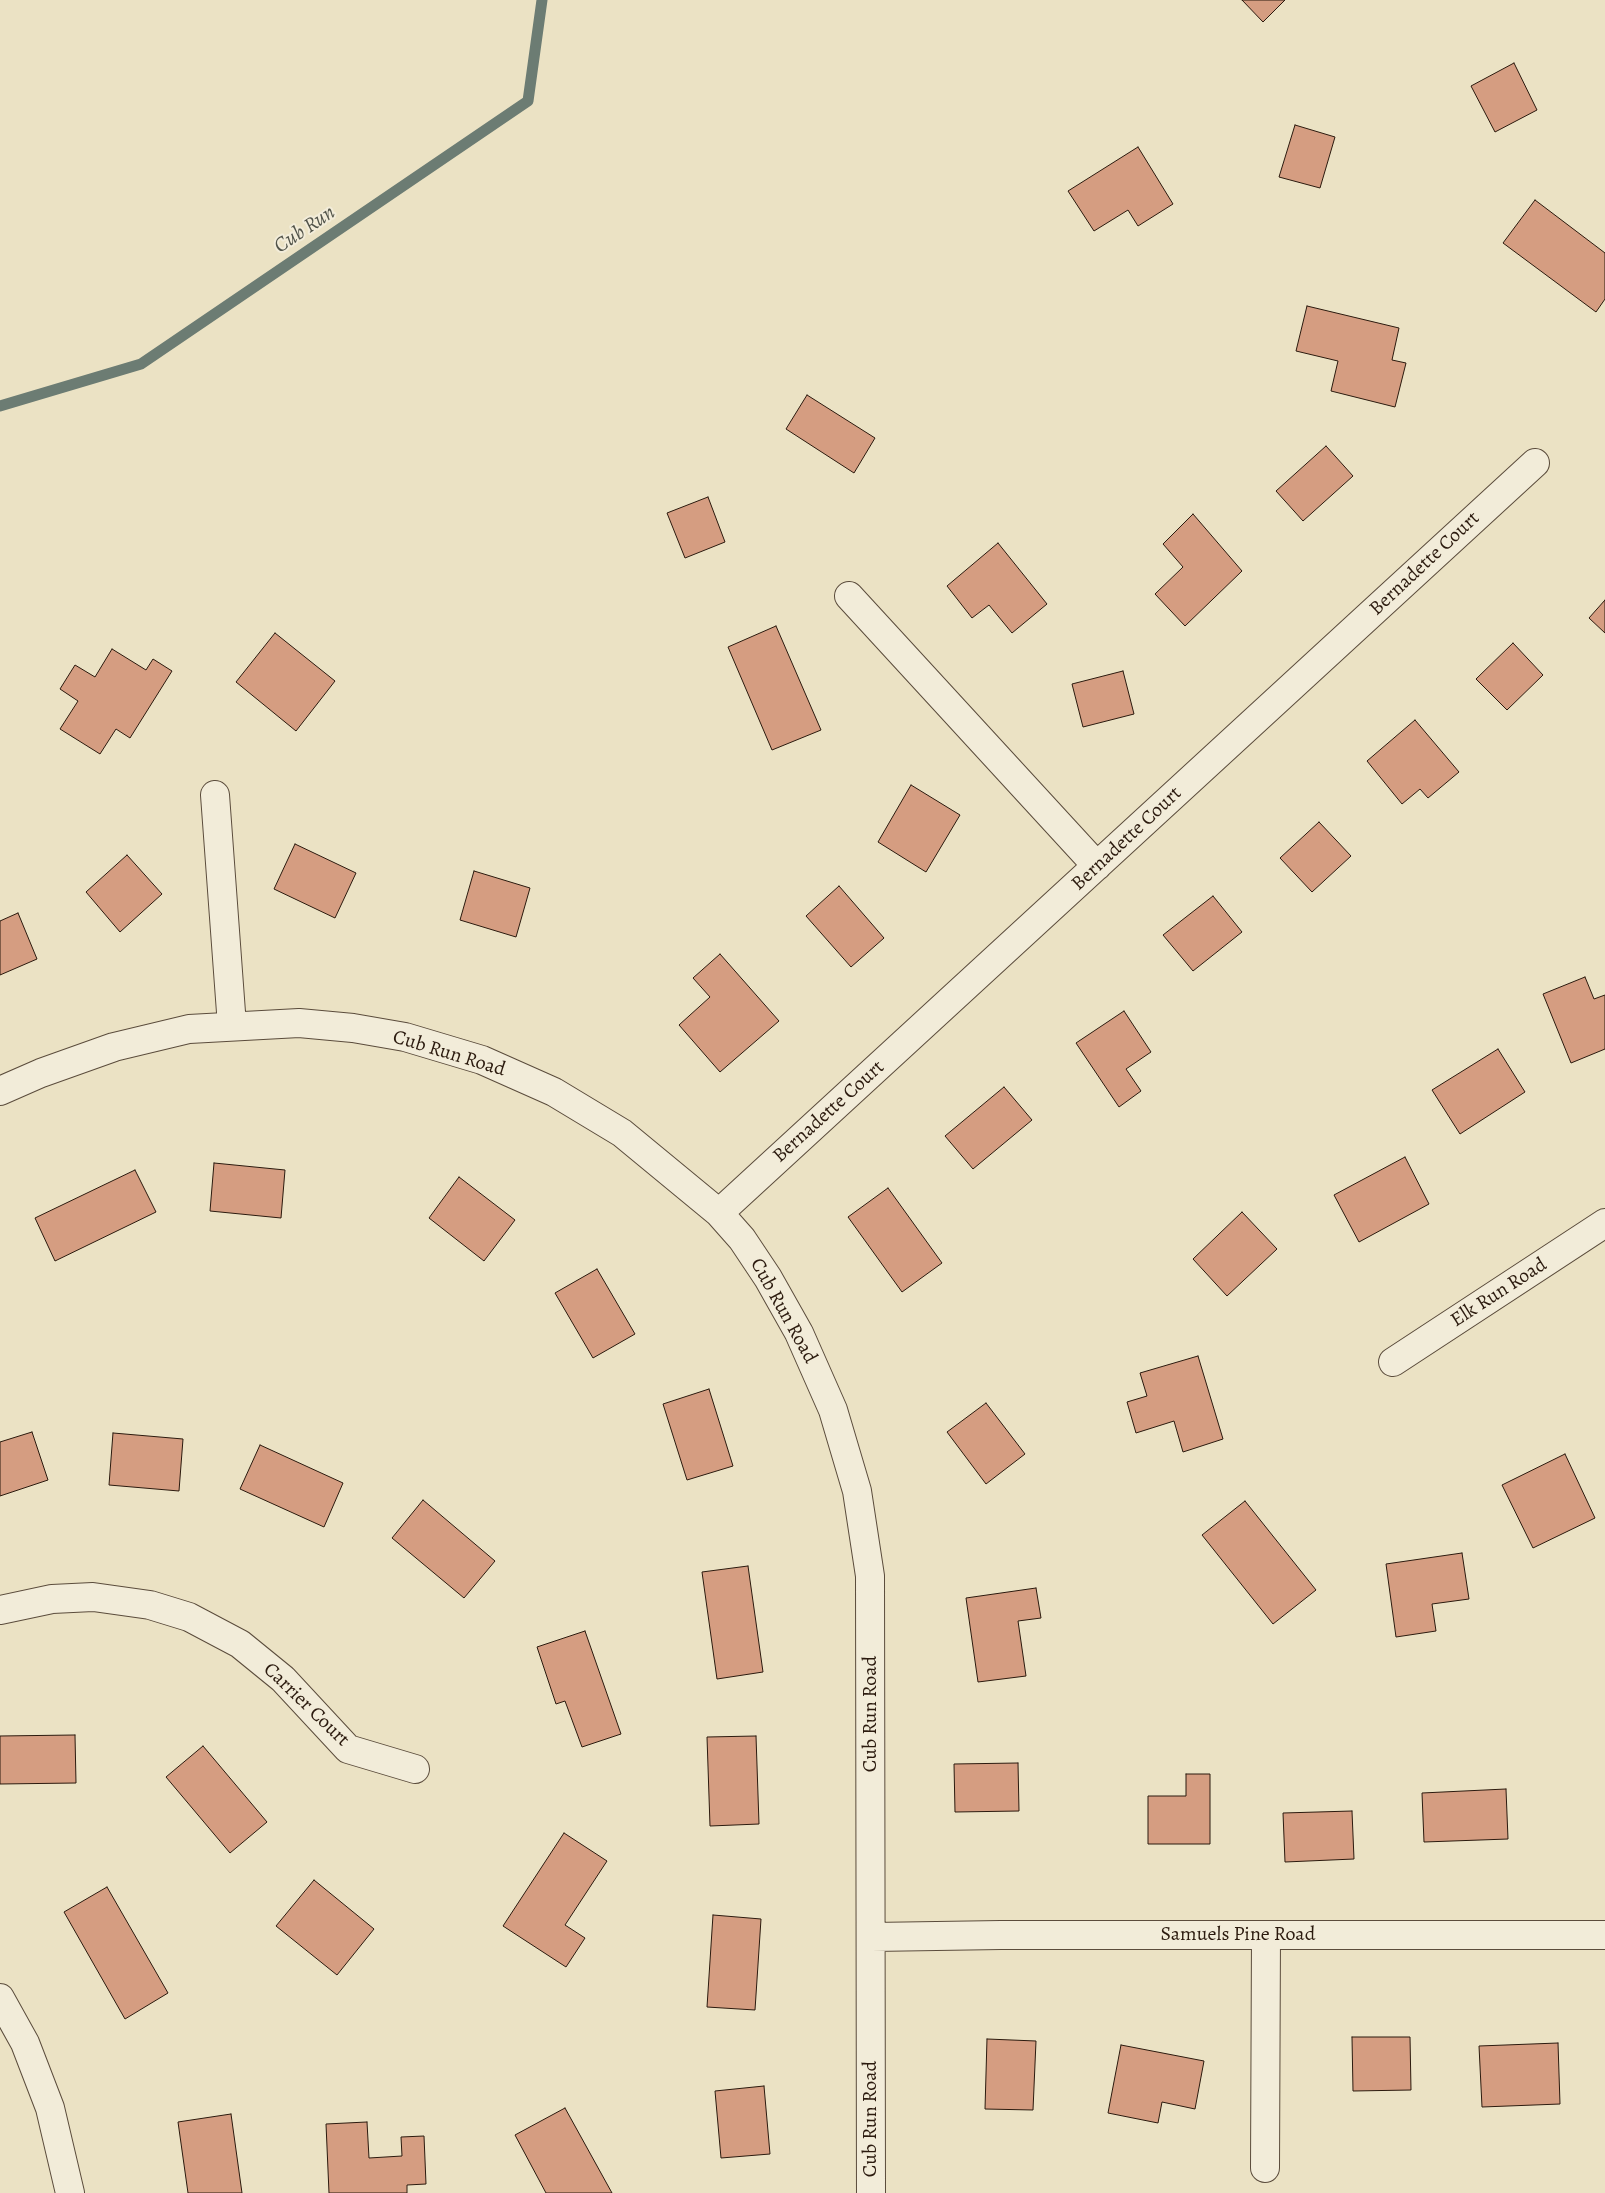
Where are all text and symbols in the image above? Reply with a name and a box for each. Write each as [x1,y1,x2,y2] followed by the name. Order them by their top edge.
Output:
[270,200,340,260] water label: Cub Run
[1365,507,1485,621] street label: Bernadette Court
[1067,782,1187,896] street label: Bernadette Court
[390,1025,508,1083] street label: Cub Run Road
[768,1056,890,1168] street label: Bernadette Court
[1447,1253,1551,1333] street label: Elk Run Road
[744,1254,822,1368] street label: Cub Run Road
[859,1656,883,1772] street label: Cub Run Road
[258,1658,354,1752] street label: Carrier Court
[1161,1923,1315,1947] street label: Samuels Pine Road
[859,2061,883,2177] street label: Cub Run Road

